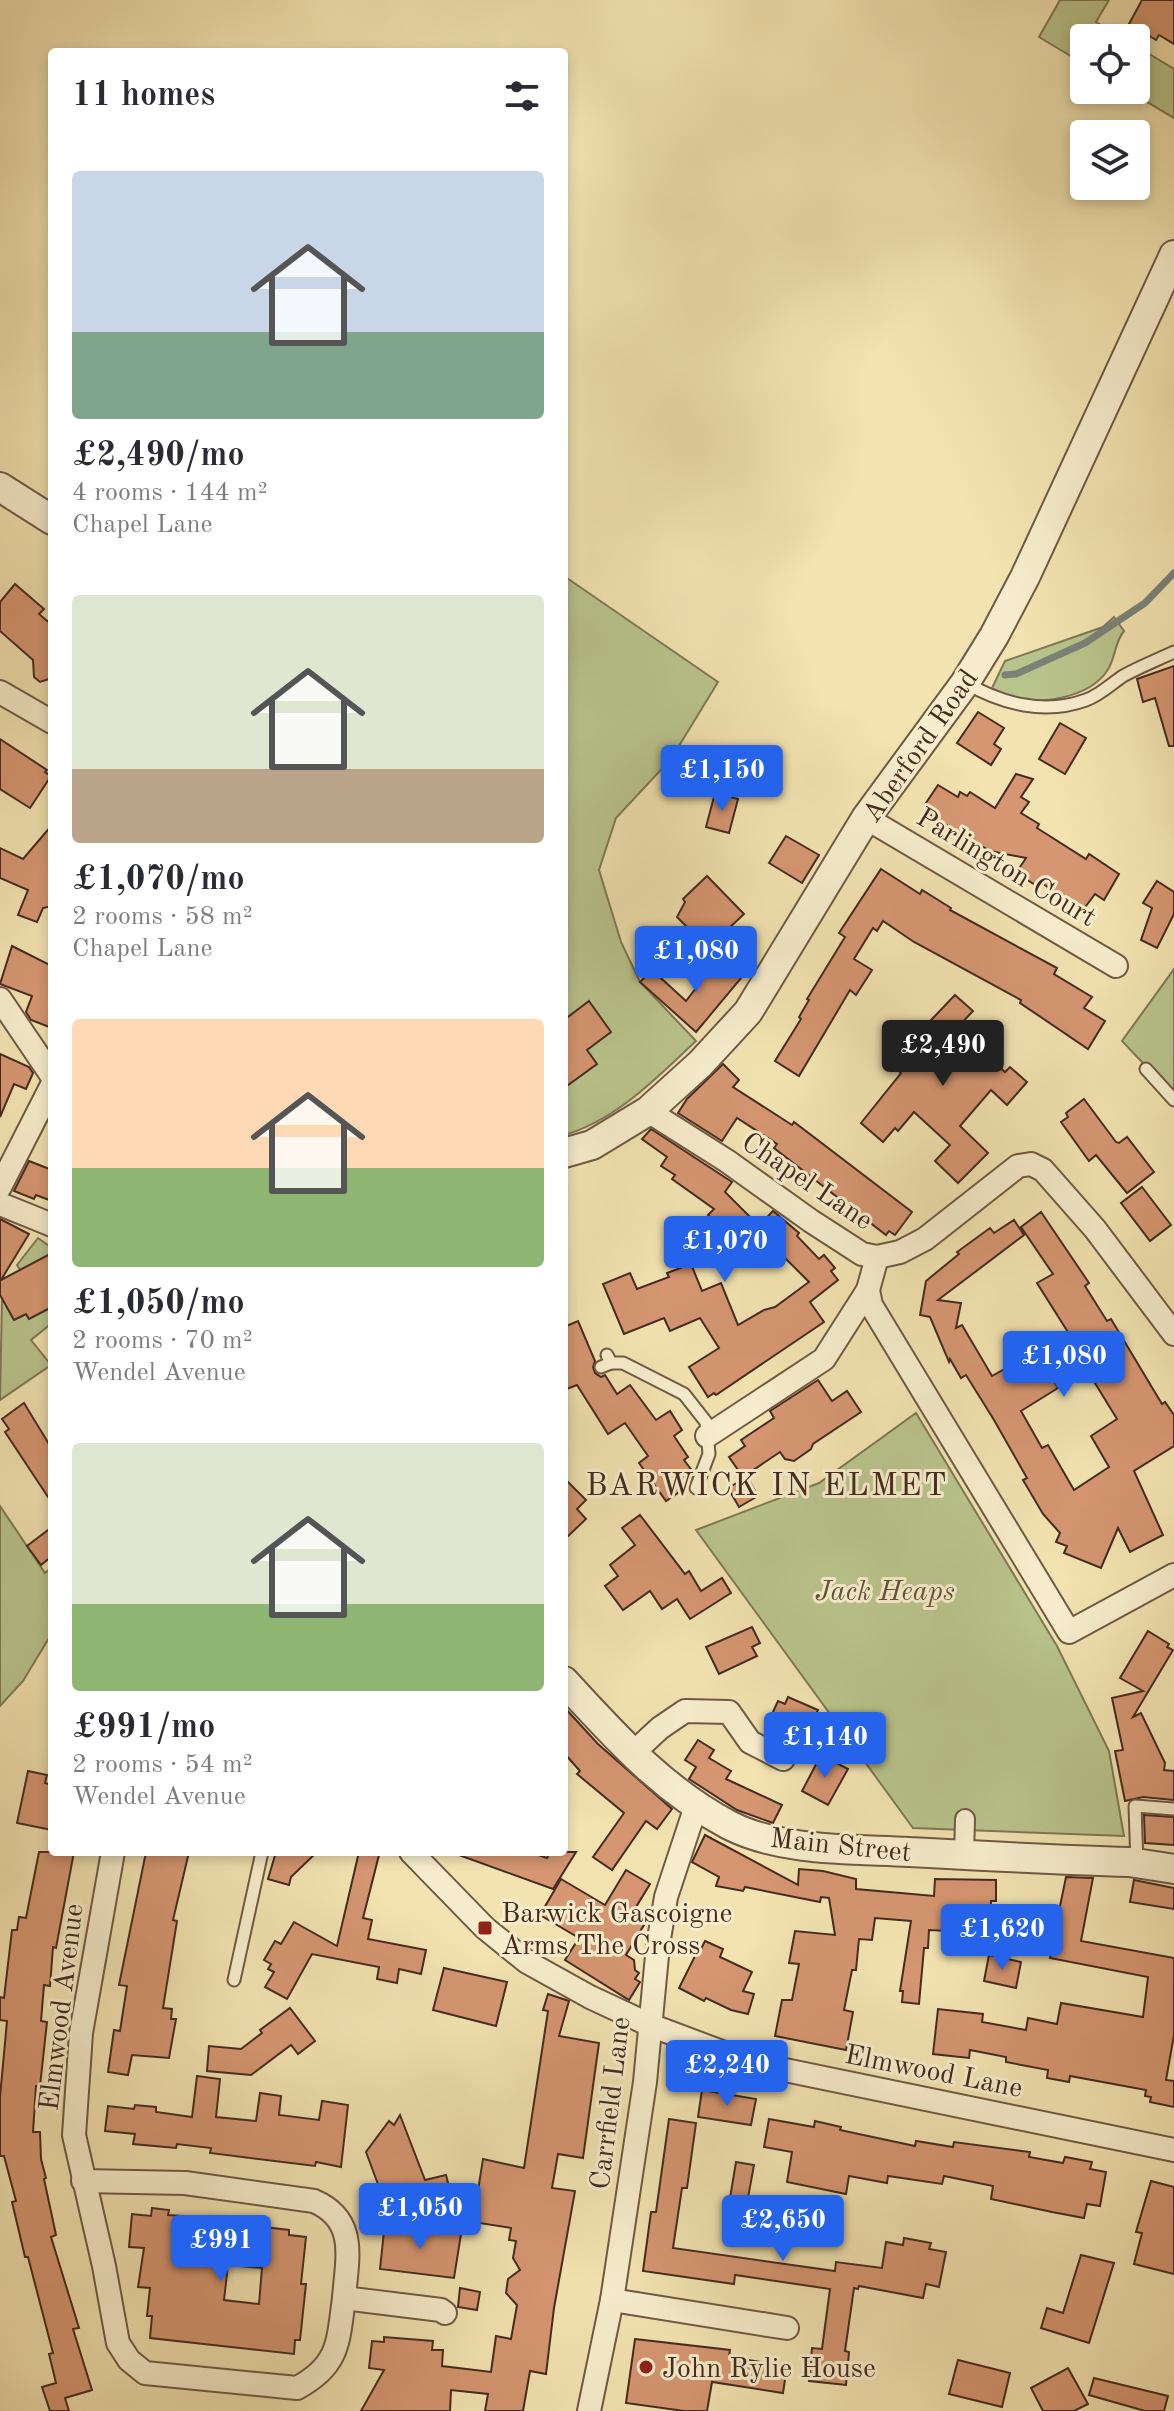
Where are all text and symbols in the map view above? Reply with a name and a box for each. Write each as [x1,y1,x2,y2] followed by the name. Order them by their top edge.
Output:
[1070,24,1150,200] map controls
[1070,24,1150,104] button: locate
[500,74,544,118] icon: filters
[72,79,215,113] text: 11 homes
[1070,120,1150,200] button: layers
[236,223,380,367] icon: home
[72,439,245,473] text: £2,490/mo
[72,480,268,506] text: 4 rooms · 144 m²
[72,512,212,538] text: Chapel Lane
[236,647,380,791] icon: home
[858,665,984,828] street label: Aberford Road
[657,745,787,813] pin: £1,150
[679,758,765,784] text: £1,150
[911,804,1100,933] street label: Parlington Court
[72,863,245,897] text: £1,070/mo
[72,904,253,930] text: 2 rooms · 58 m²
[631,926,761,994] pin: £1,080
[72,936,212,962] text: Chapel Lane
[653,939,739,965] text: £1,080
[878,1020,1008,1088] pin: £2,490
[900,1033,986,1059] text: £2,490
[236,1071,380,1215] icon: home
[736,1129,877,1236] street label: Chapel Lane
[660,1216,790,1284] pin: £1,070
[682,1229,768,1255] text: £1,070
[72,1287,245,1321] text: £1,050/mo
[72,1328,253,1354] text: 2 rooms · 70 m²
[999,1331,1129,1399] pin: £1,080
[1021,1344,1107,1370] text: £1,080
[72,1360,246,1386] text: Wendel Avenue
[585,1471,949,1503] district label: BARWICK IN ELMET
[236,1495,380,1639] icon: home
[815,1579,955,1607] park label: Jack Heaps
[72,1711,215,1745] text: £991/mo
[760,1712,890,1780] pin: £1,140
[782,1725,868,1751] text: £1,140
[72,1752,253,1778] text: 2 rooms · 54 m²
[72,1784,246,1810] text: Wendel Avenue
[769,1826,913,1868] street label: Main Street
[501,1901,732,1961] place label: Barwick Gascoigne Arms The Cross
[36,1902,90,2113] street label: Elmwood Avenue
[937,1904,1067,1972] pin: £1,620
[959,1917,1045,1943] text: £1,620
[476,1919,494,1937] marker: Barwick Gascoigne Arms The Cross
[587,2015,636,2191] street label: Carrfield Lane
[662,2040,792,2108] pin: £2,240
[842,2042,1025,2104] street label: Elmwood Lane
[684,2053,770,2079] text: £2,240
[355,2183,485,2251] pin: £1,050
[718,2195,848,2263] pin: £2,650
[377,2196,463,2222] text: £1,050
[740,2208,826,2234] text: £2,650
[174,2215,268,2283] pin: £991
[189,2228,253,2254] text: £991
[662,2356,876,2384] place label: John Rylie House
[637,2358,655,2376] marker: John Rylie House

